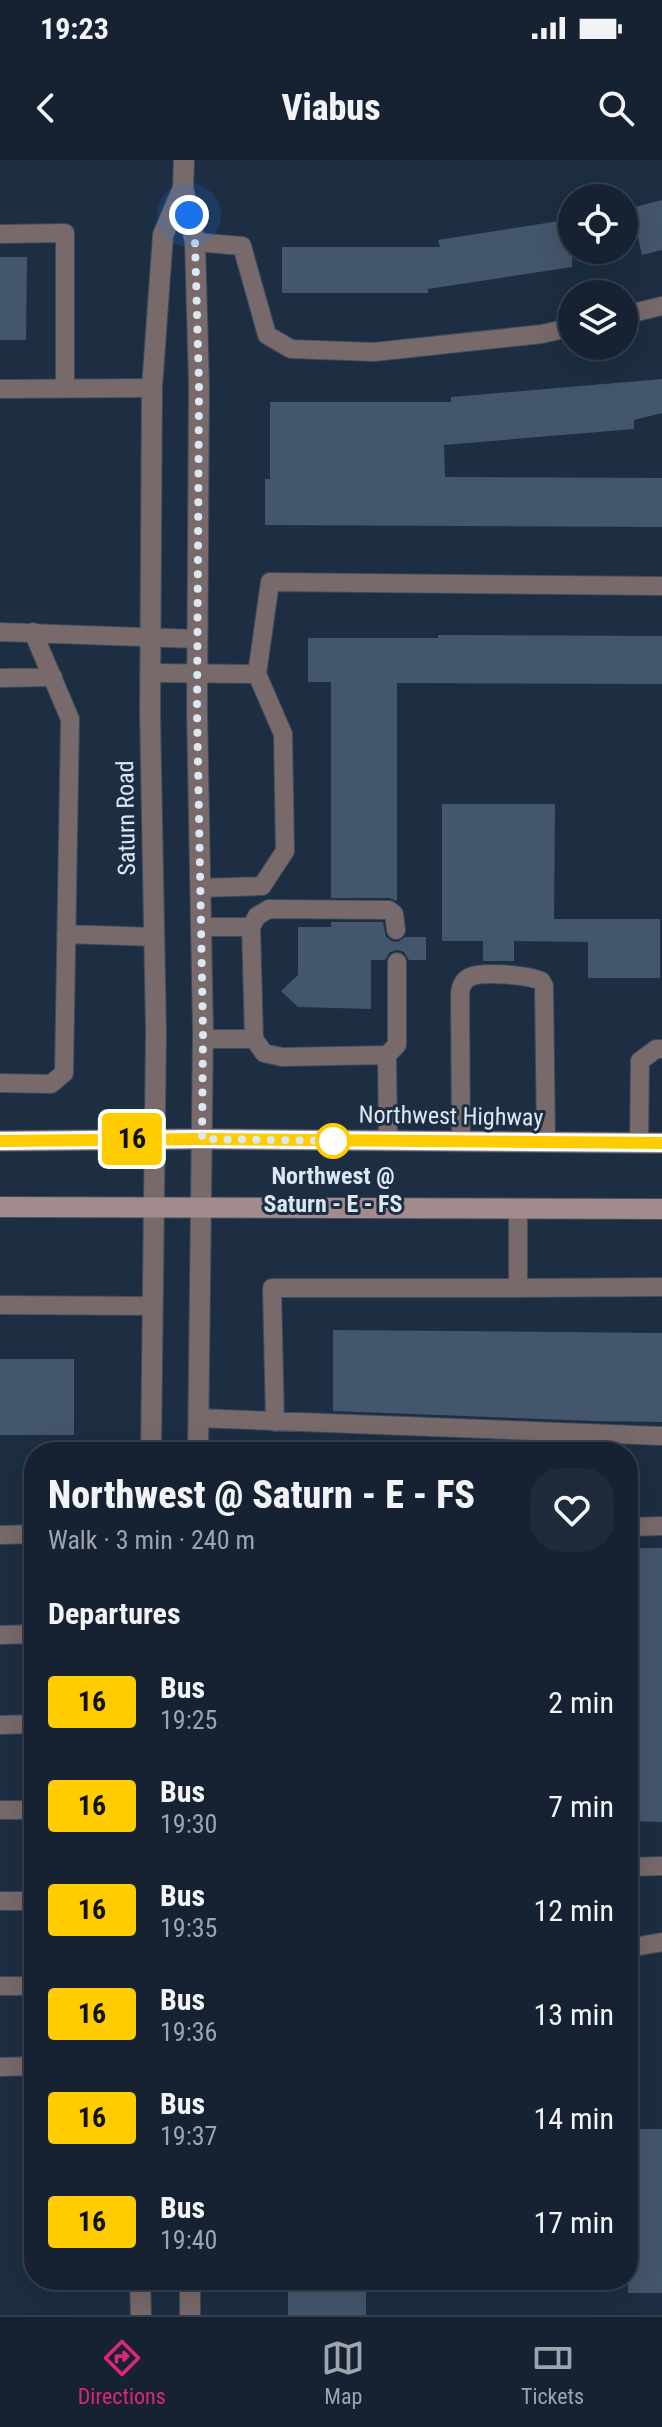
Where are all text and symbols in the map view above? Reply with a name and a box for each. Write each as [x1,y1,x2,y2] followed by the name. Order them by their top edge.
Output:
[40,11,109,46] text: 19:23
[24,86,68,130] icon: back
[594,86,638,130] icon: search
[282,87,380,129] text: Viabus
[558,184,638,360] map controls
[558,184,638,264] button: locate
[169,195,209,235] your location
[558,280,638,360] button: layers
[111,760,141,876] street label: Saturn Road
[358,1100,544,1132] street label: Northwest Highway
[96,1113,168,1165] line badge: 16
[118,1122,146,1155] text: 16
[316,1124,350,1158] marker: Northwest @ Saturn - E - FS
[264,1162,402,1218] place label: Northwest @ Saturn - E - FS
[530,1468,614,1552] button: heart
[48,1473,475,1517] text: Northwest @ Saturn - E - FS
[48,1525,255,1555] text: Walk · 3 min · 240 m
[48,1596,181,1631] text: Departures
[160,1670,205,1705] text: Bus
[78,1685,106,1718] text: 16
[548,1685,614,1720] text: 2 min
[160,1705,217,1735] text: 19:25
[160,1774,205,1809] text: Bus
[78,1789,106,1822] text: 16
[548,1789,614,1824] text: 7 min
[160,1809,217,1839] text: 19:30
[160,1878,205,1913] text: Bus
[78,1893,106,1926] text: 16
[533,1893,614,1928] text: 12 min
[160,1913,217,1943] text: 19:35
[160,1982,205,2017] text: Bus
[78,1997,106,2030] text: 16
[533,1997,614,2032] text: 13 min
[160,2017,217,2047] text: 19:36
[160,2086,205,2121] text: Bus
[78,2101,106,2134] text: 16
[533,2101,614,2136] text: 14 min
[160,2121,217,2151] text: 19:37
[160,2190,205,2225] text: Bus
[78,2205,106,2238] text: 16
[533,2205,614,2240] text: 17 min
[160,2225,217,2255] text: 19:40
[78,2336,166,2409] tab: Directions
[321,2336,365,2409] tab: Map
[521,2336,584,2409] tab: Tickets

